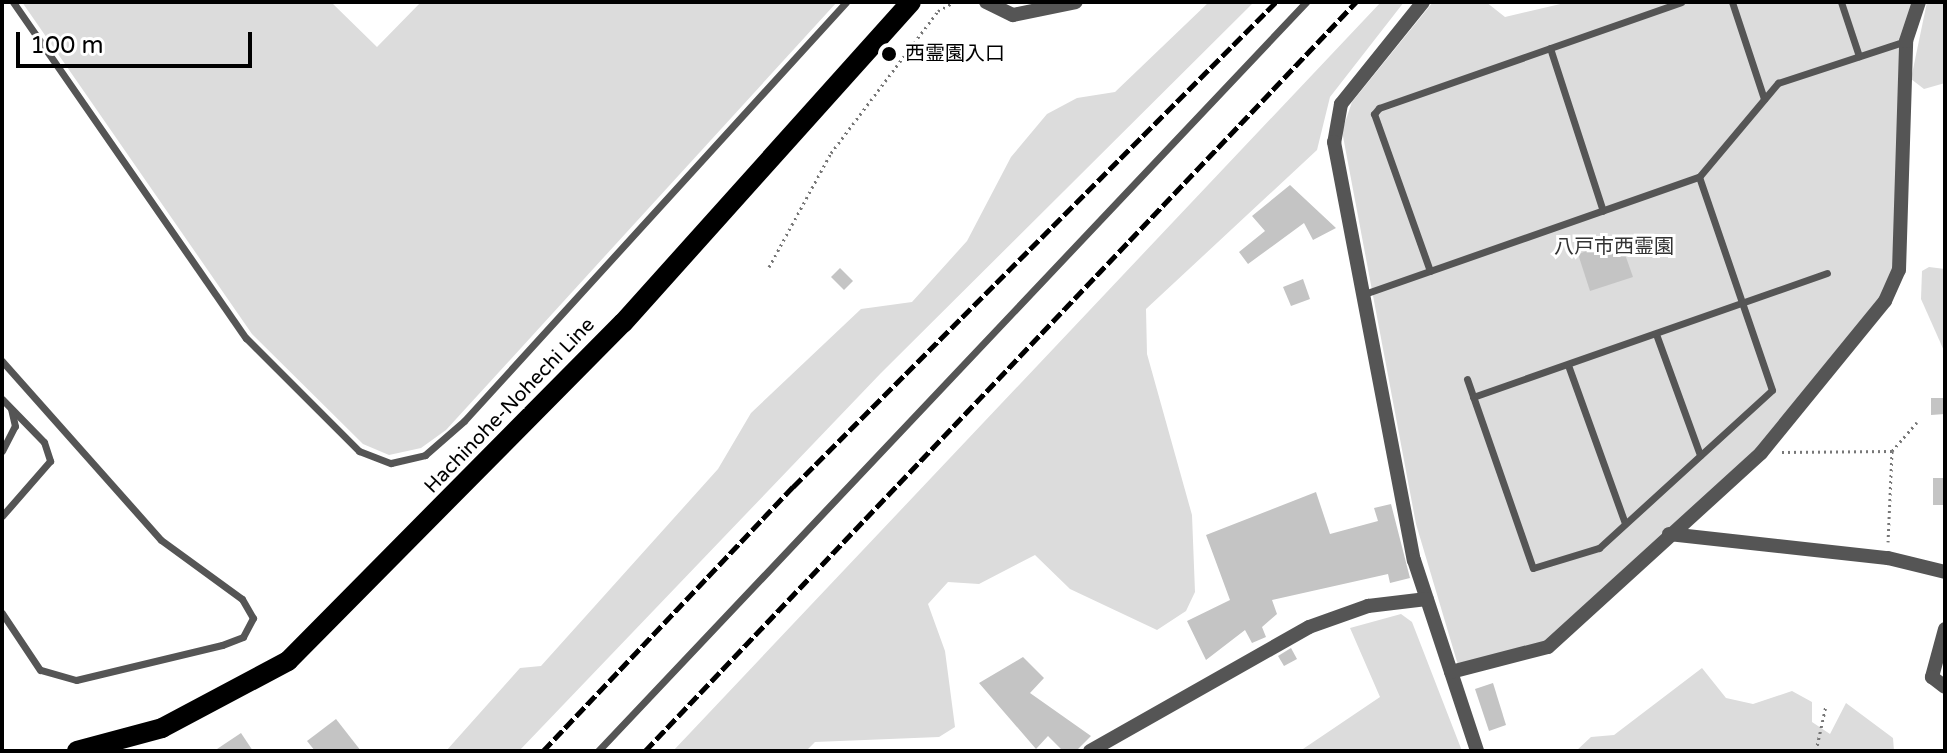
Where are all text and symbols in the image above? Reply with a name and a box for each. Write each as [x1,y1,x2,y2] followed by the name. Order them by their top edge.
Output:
[20,16,256,66] scale bar
[30,31,104,60] text: 100 m
[905,42,1005,66] place label: 西霊園入口
[880,45,898,63] marker: 西霊園入口
[1554,235,1674,259] park label: 八戸市西霊園
[420,313,600,499] street label: Hachinohe-Nohechi Line

